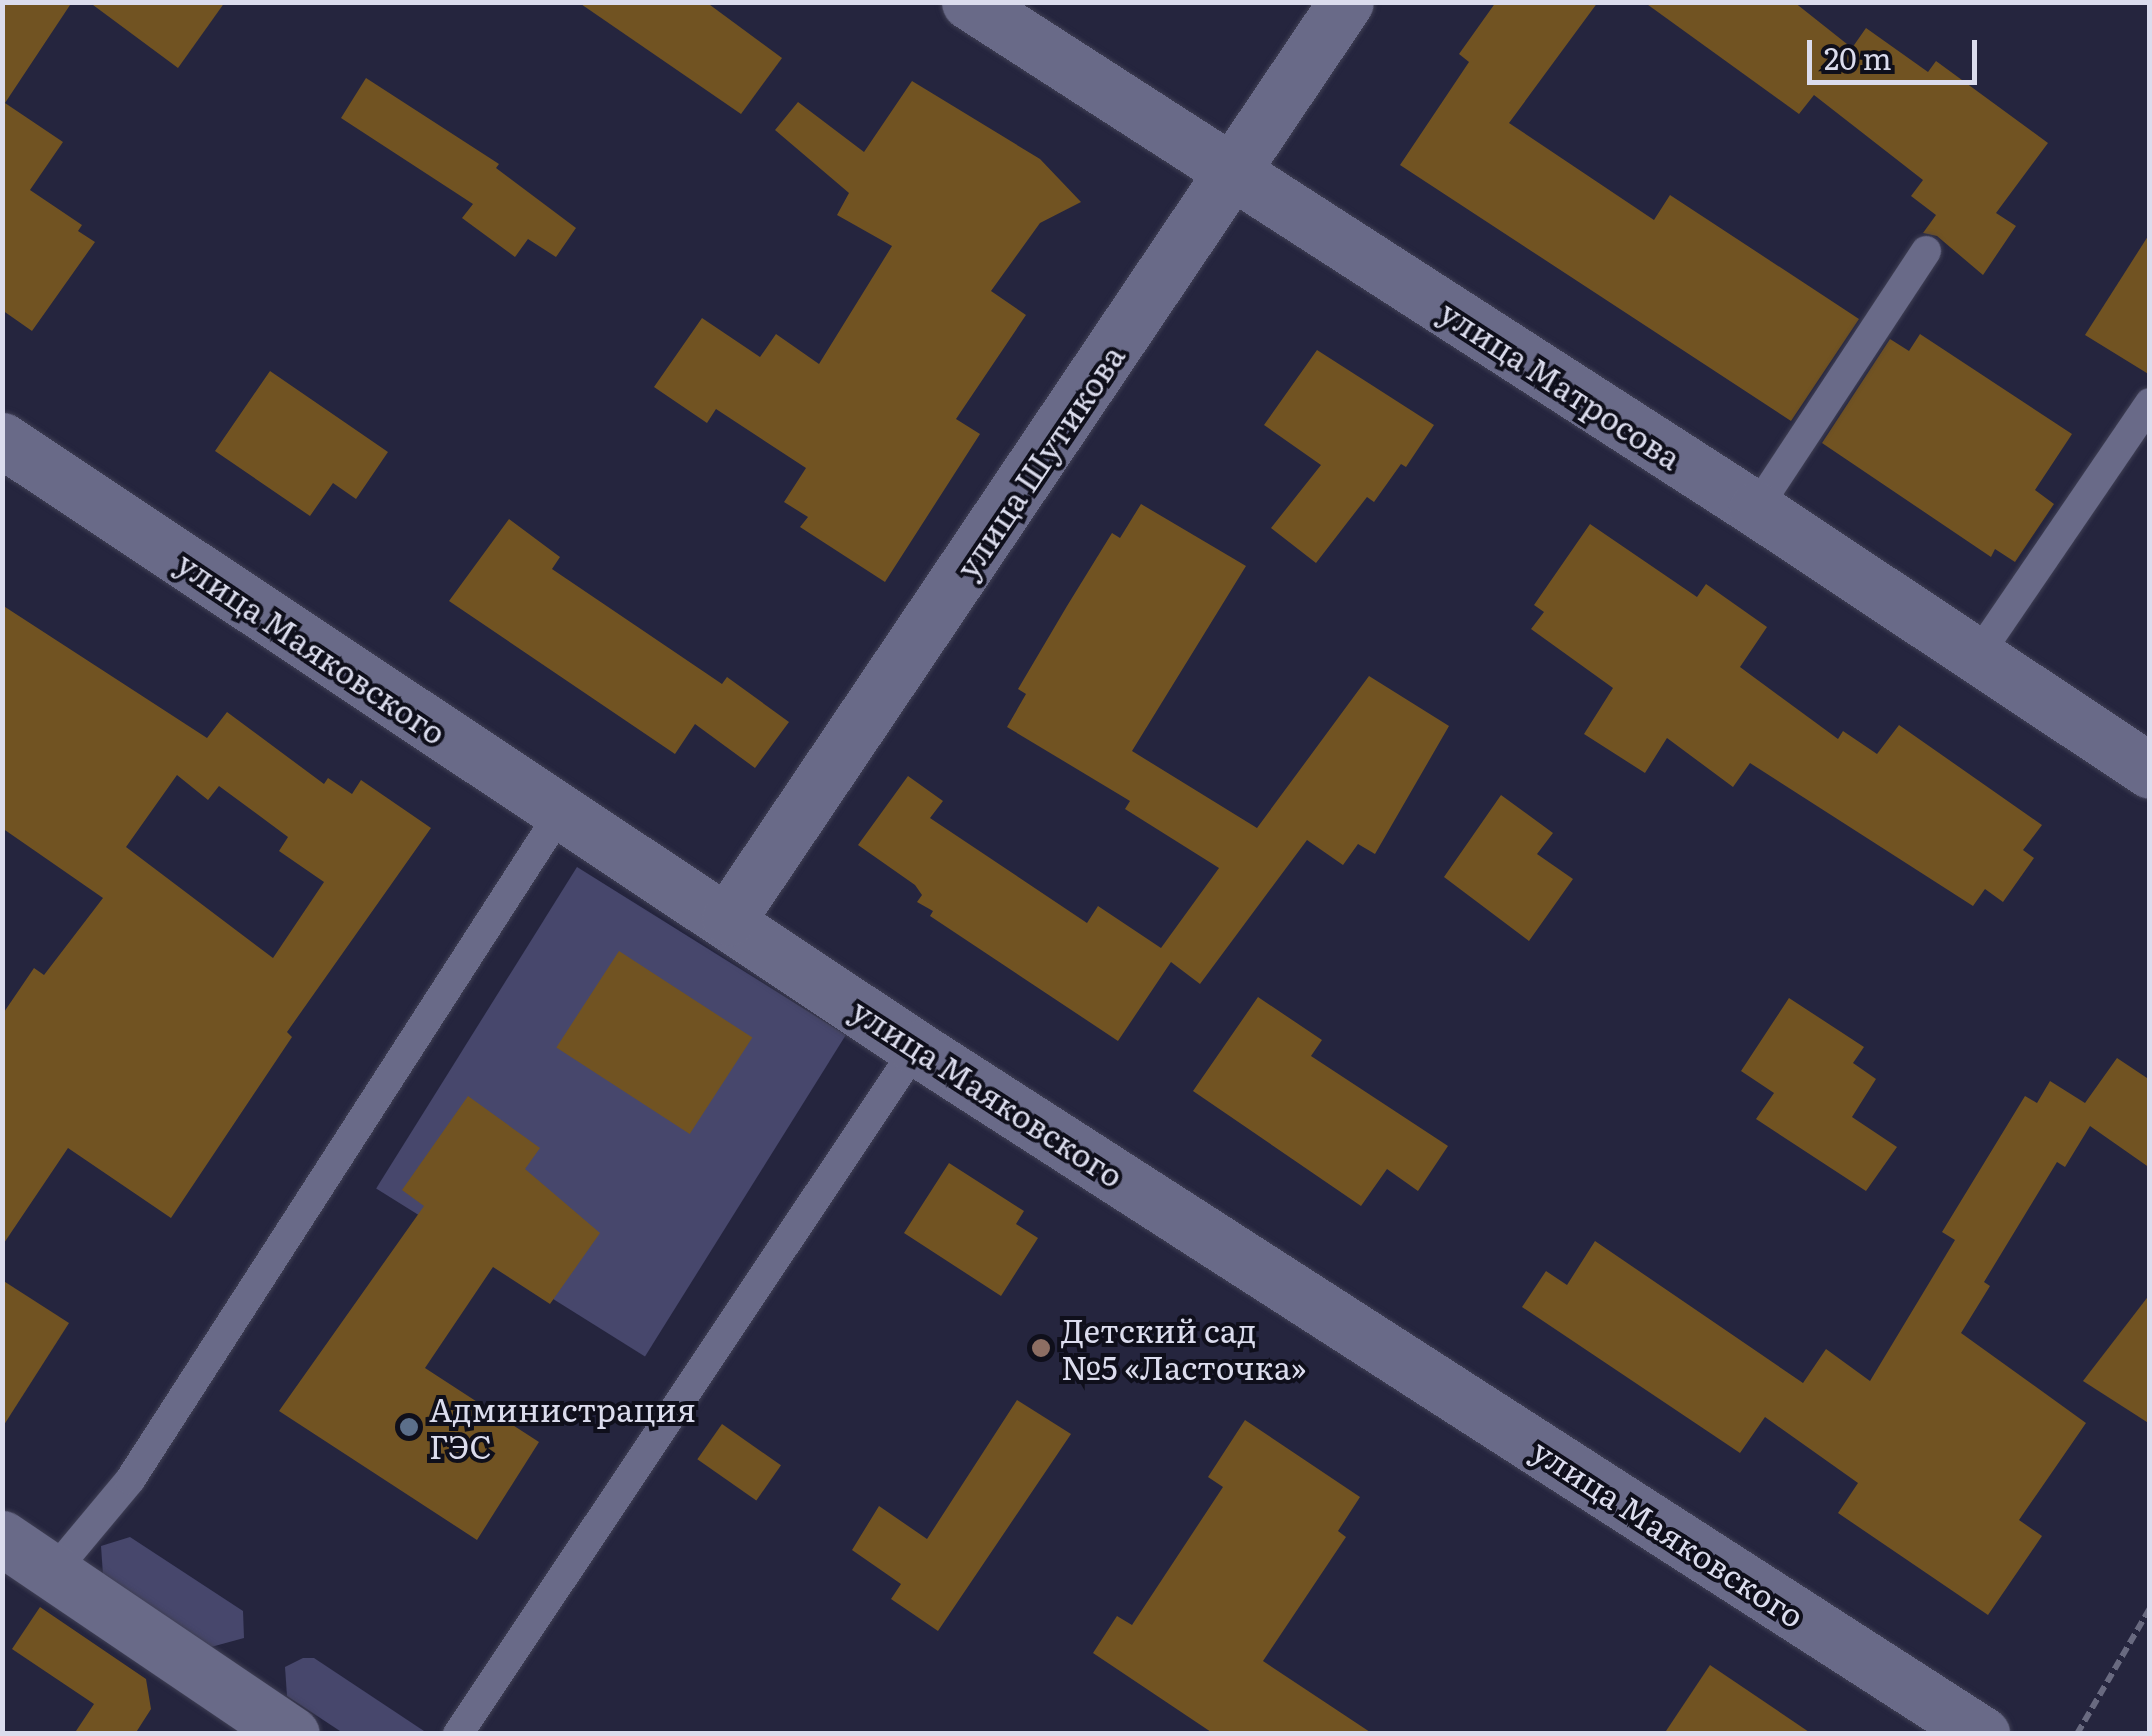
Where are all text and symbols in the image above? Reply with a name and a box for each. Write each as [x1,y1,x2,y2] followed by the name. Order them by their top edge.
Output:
[1812,20,1982,82] scale bar
[1824,35,1892,79] text: 20 m
[1433,292,1689,476] street label: улица Матросова
[947,337,1131,585] street label: улица Шутикова
[170,543,454,751] street label: улица Маяковского
[845,990,1131,1194] street label: улица Маяковского
[1061,1311,1307,1386] place label: Детский сад №5 «Ласточка»
[1030,1337,1052,1359] marker: Детский сад №5 «Ласточка»
[429,1390,696,1465] place label: Администрация ГЭС
[398,1416,420,1438] marker: Администрация ГЭС
[1526,1430,1812,1634] street label: улица Маяковского

